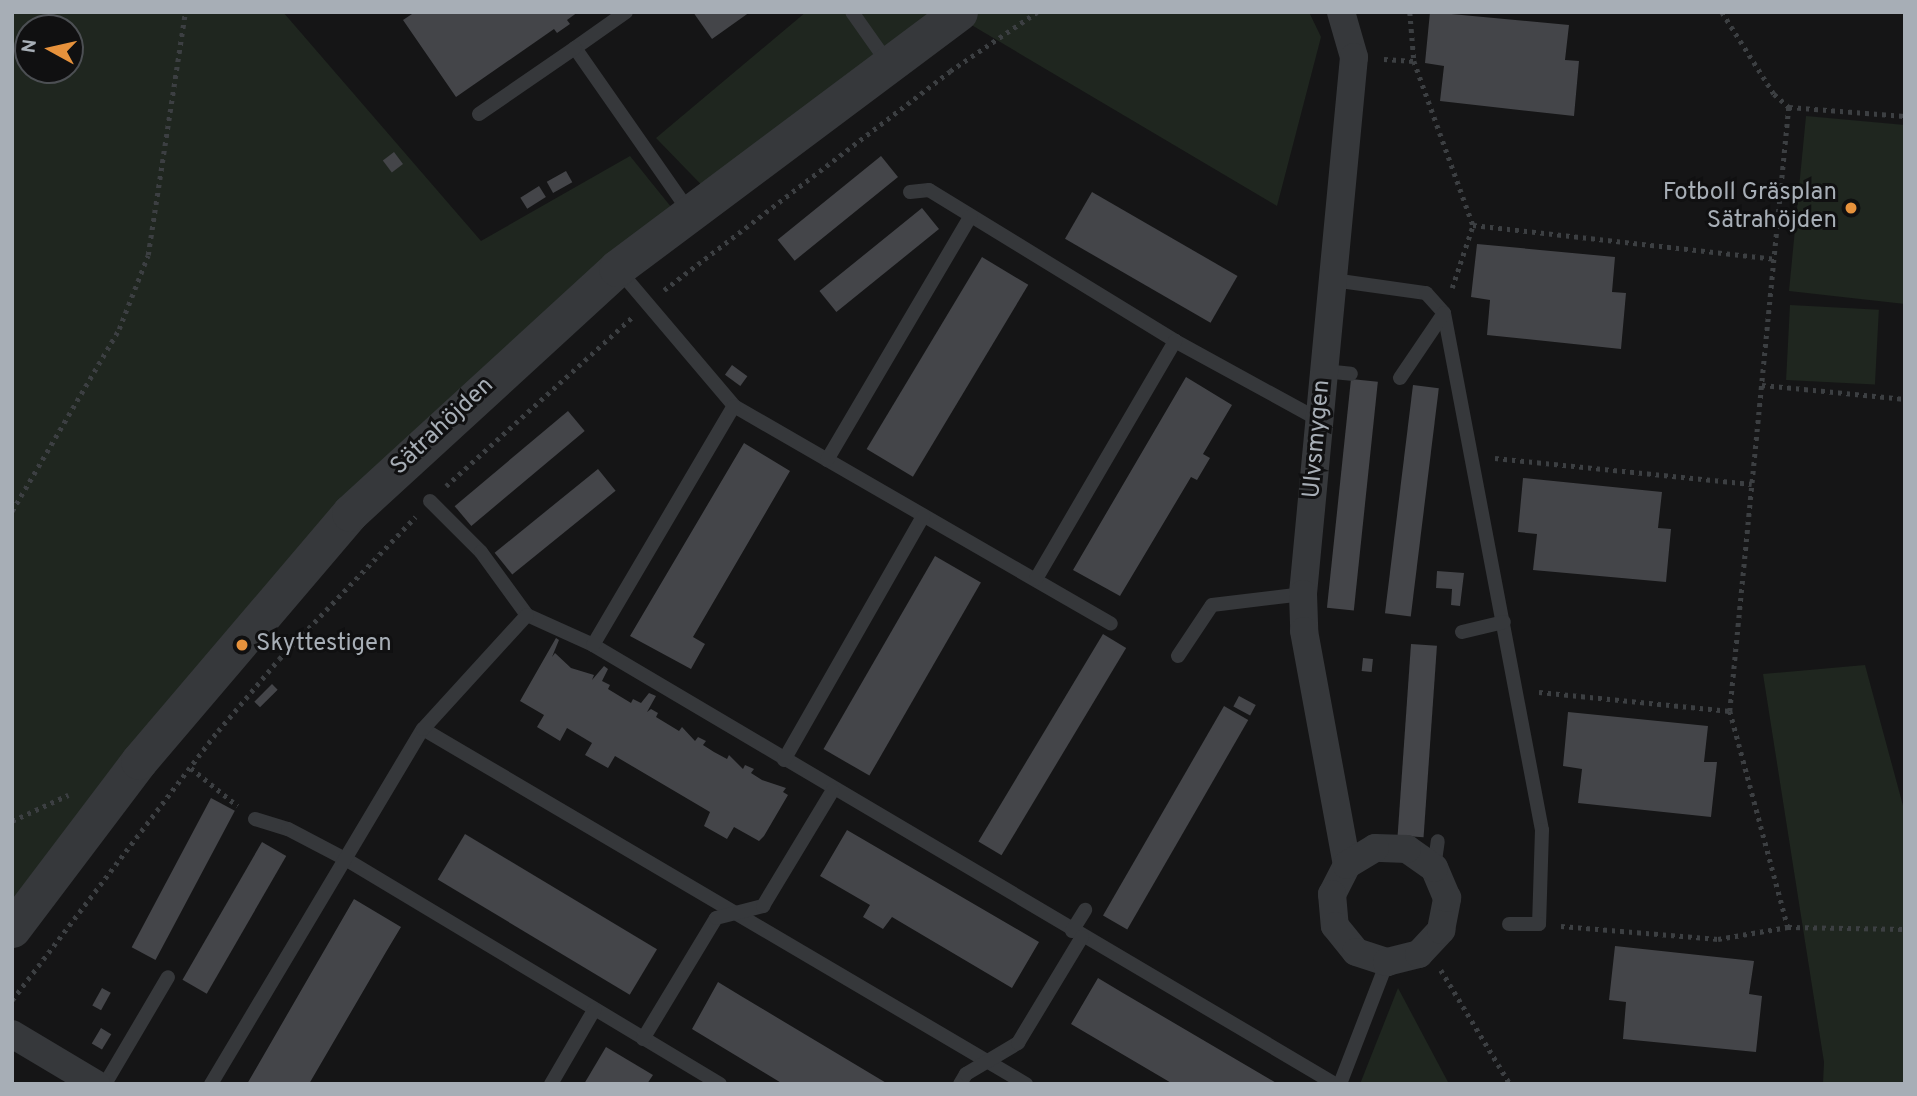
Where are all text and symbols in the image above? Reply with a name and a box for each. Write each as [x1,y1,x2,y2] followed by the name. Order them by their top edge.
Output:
[14,14,84,84] north arrow
[17,38,43,55] text: N
[1663,180,1837,236] place label: Fotboll Gräsplan Sätrahöjden
[1843,200,1859,216] marker: Fotboll Gräsplan Sätrahöjden
[386,372,500,482] street label: Sätrahöjden
[1298,379,1338,499] street label: Ulvsmygen
[256,631,392,659] place label: Skyttestigen
[234,637,250,653] marker: Skyttestigen

